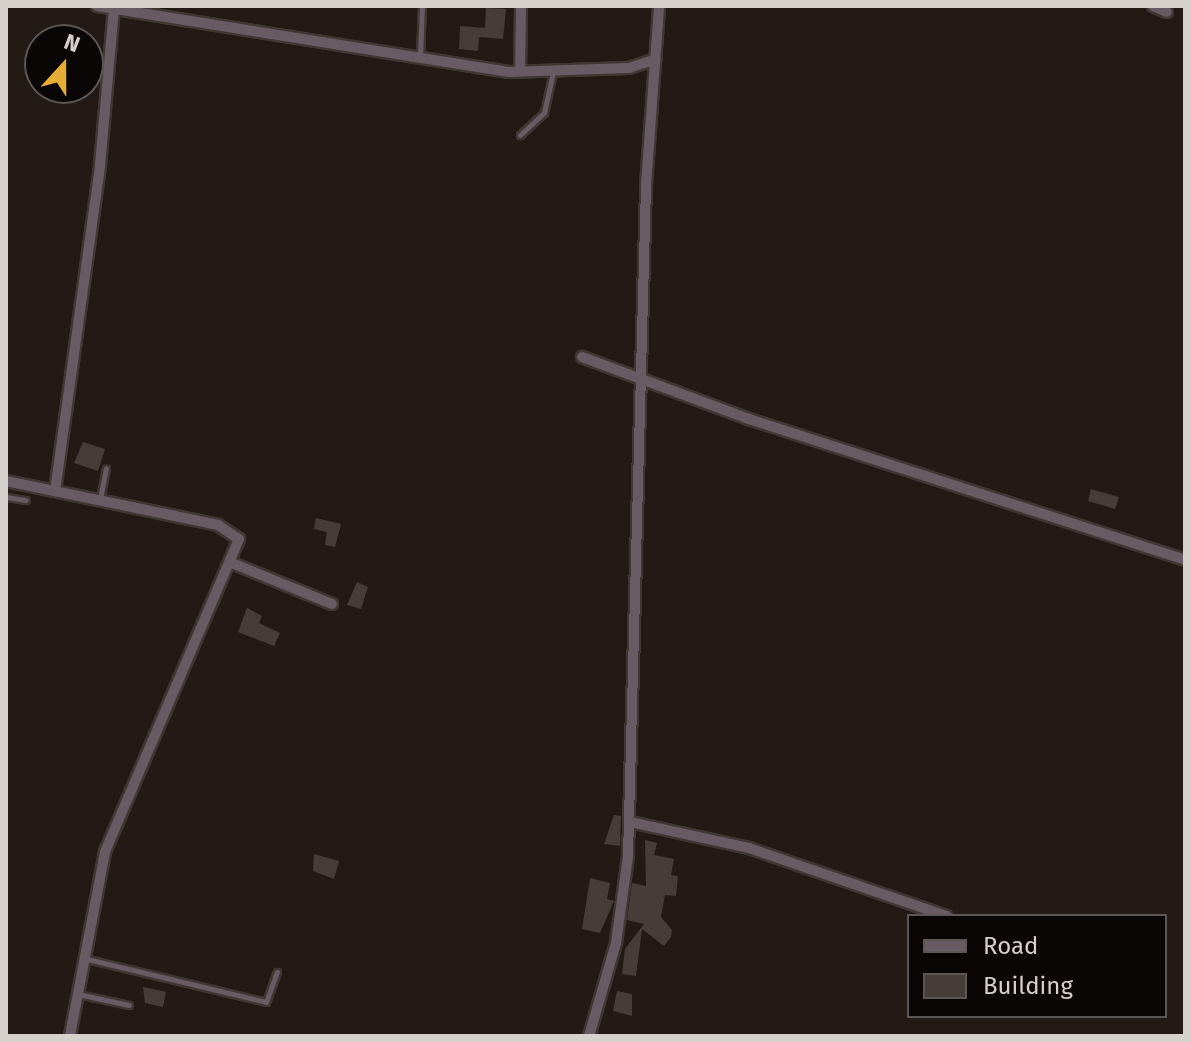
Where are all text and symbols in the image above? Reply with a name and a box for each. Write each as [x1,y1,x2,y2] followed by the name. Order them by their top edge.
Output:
[24,24,104,104] north arrow
[60,28,84,58] text: N
[907,914,1167,1018] legend
[983,932,1038,960] text: Road
[983,972,1073,1000] text: Building

